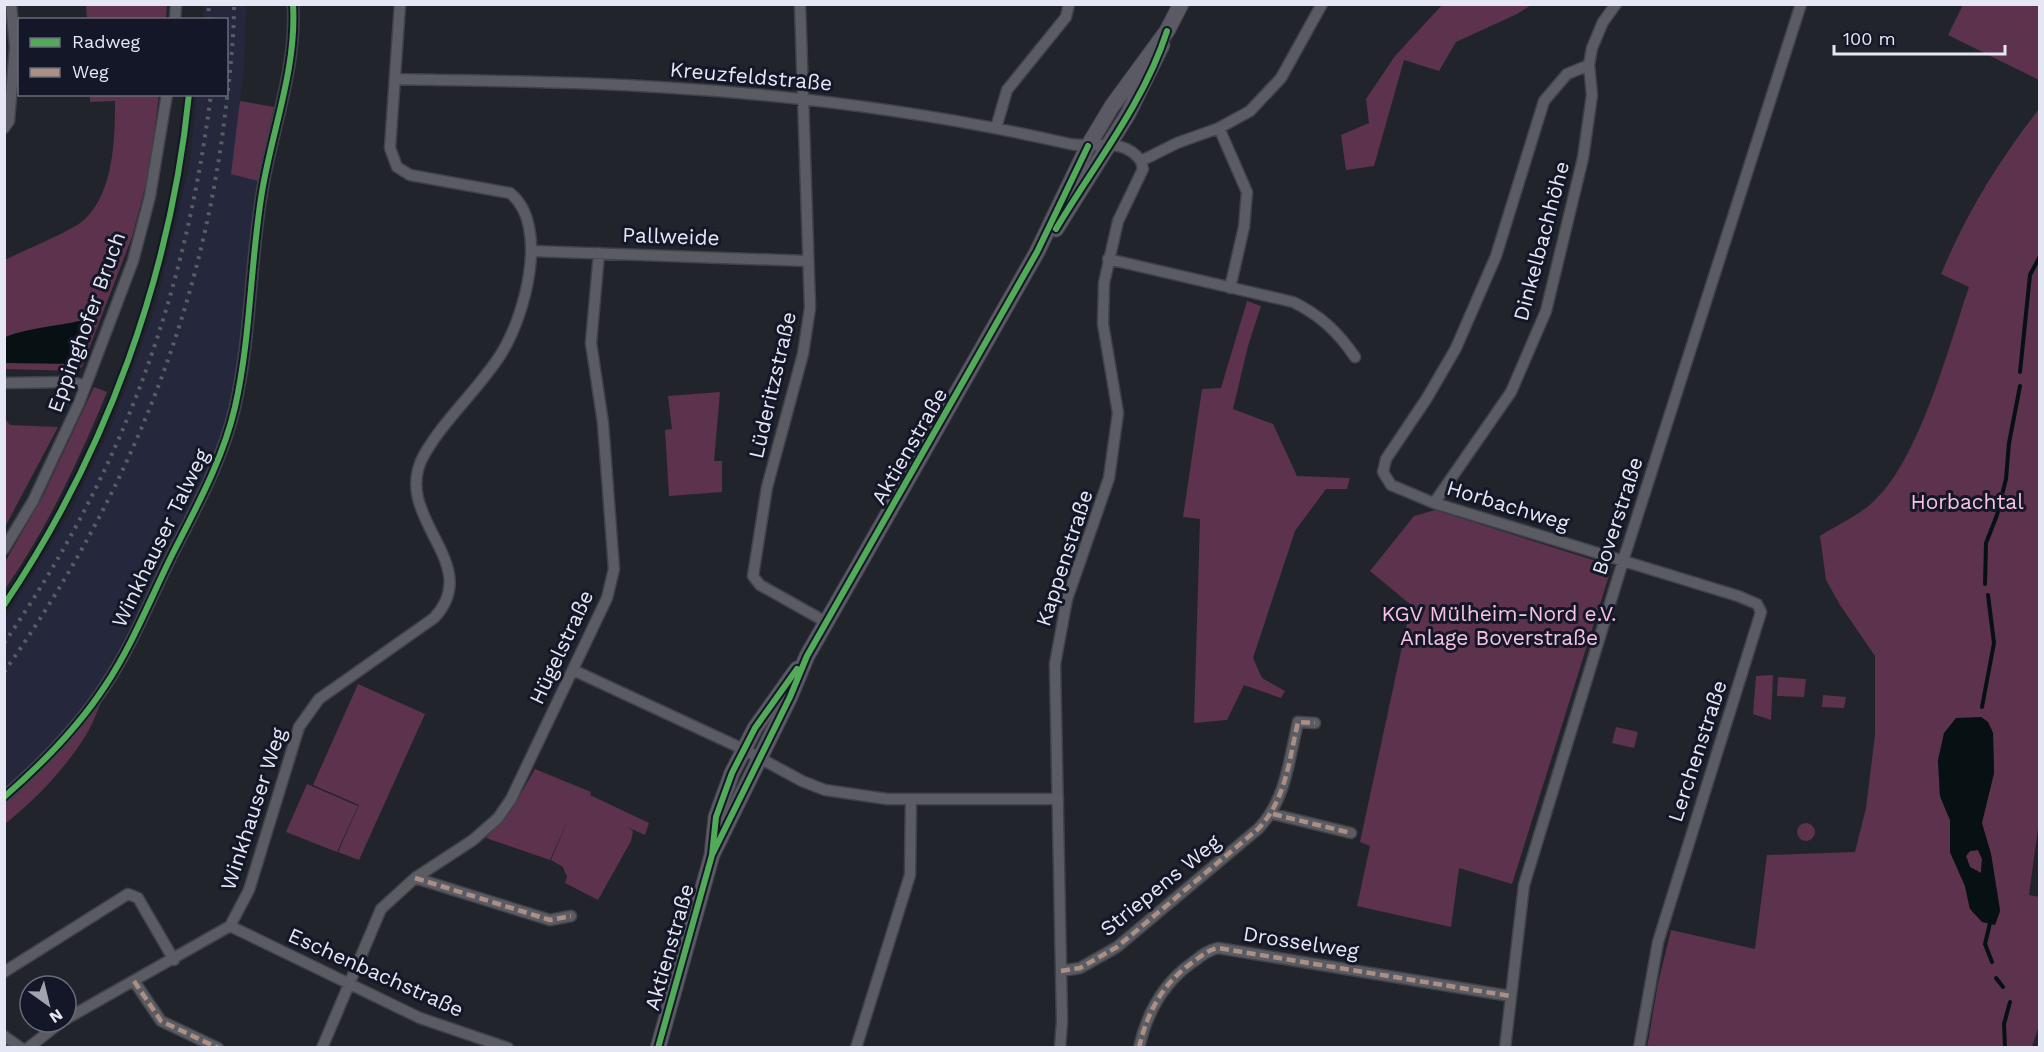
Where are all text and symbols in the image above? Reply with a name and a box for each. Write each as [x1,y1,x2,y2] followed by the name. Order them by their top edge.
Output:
[18,18,228,96] legend
[1834,18,2005,56] scale bar
[1843,28,1896,49] text: 100 m
[72,31,141,52] text: Radweg
[669,56,833,96] street label: Kreuzfeldstraße
[72,61,109,82] text: Weg
[1508,158,1574,324] street label: Dinkelbachhöhe
[622,222,720,250] street label: Pallweide
[42,228,130,416] street label: Eppinghofer Bruch
[743,309,801,461] street label: Lüderitzstraße
[866,383,952,509] street label: Aktienstraße
[106,444,214,631] street label: Winkhauser Talweg
[1586,454,1648,578] street label: Boverstraße
[1444,475,1573,536] street label: Horbachweg
[1030,487,1098,629] street label: Kappenstraße
[1910,489,2024,514] park label: Horbachtal
[524,586,598,708] street label: Hügelstraße
[1381,601,1617,650] park label: KGV Mülheim-Nord e.V. Anlage Boverstraße
[1662,677,1732,825] street label: Lerchenstraße
[215,724,291,893] street label: Winkhauser Weg
[1095,828,1226,941] street label: Striepens Weg
[639,881,699,1013] street label: Aktienstraße
[1241,921,1361,964] street label: Drosselweg
[284,922,468,1022] street label: Eschenbachstraße
[18,974,78,1034] north arrow
[46,1005,66,1027] text: N

